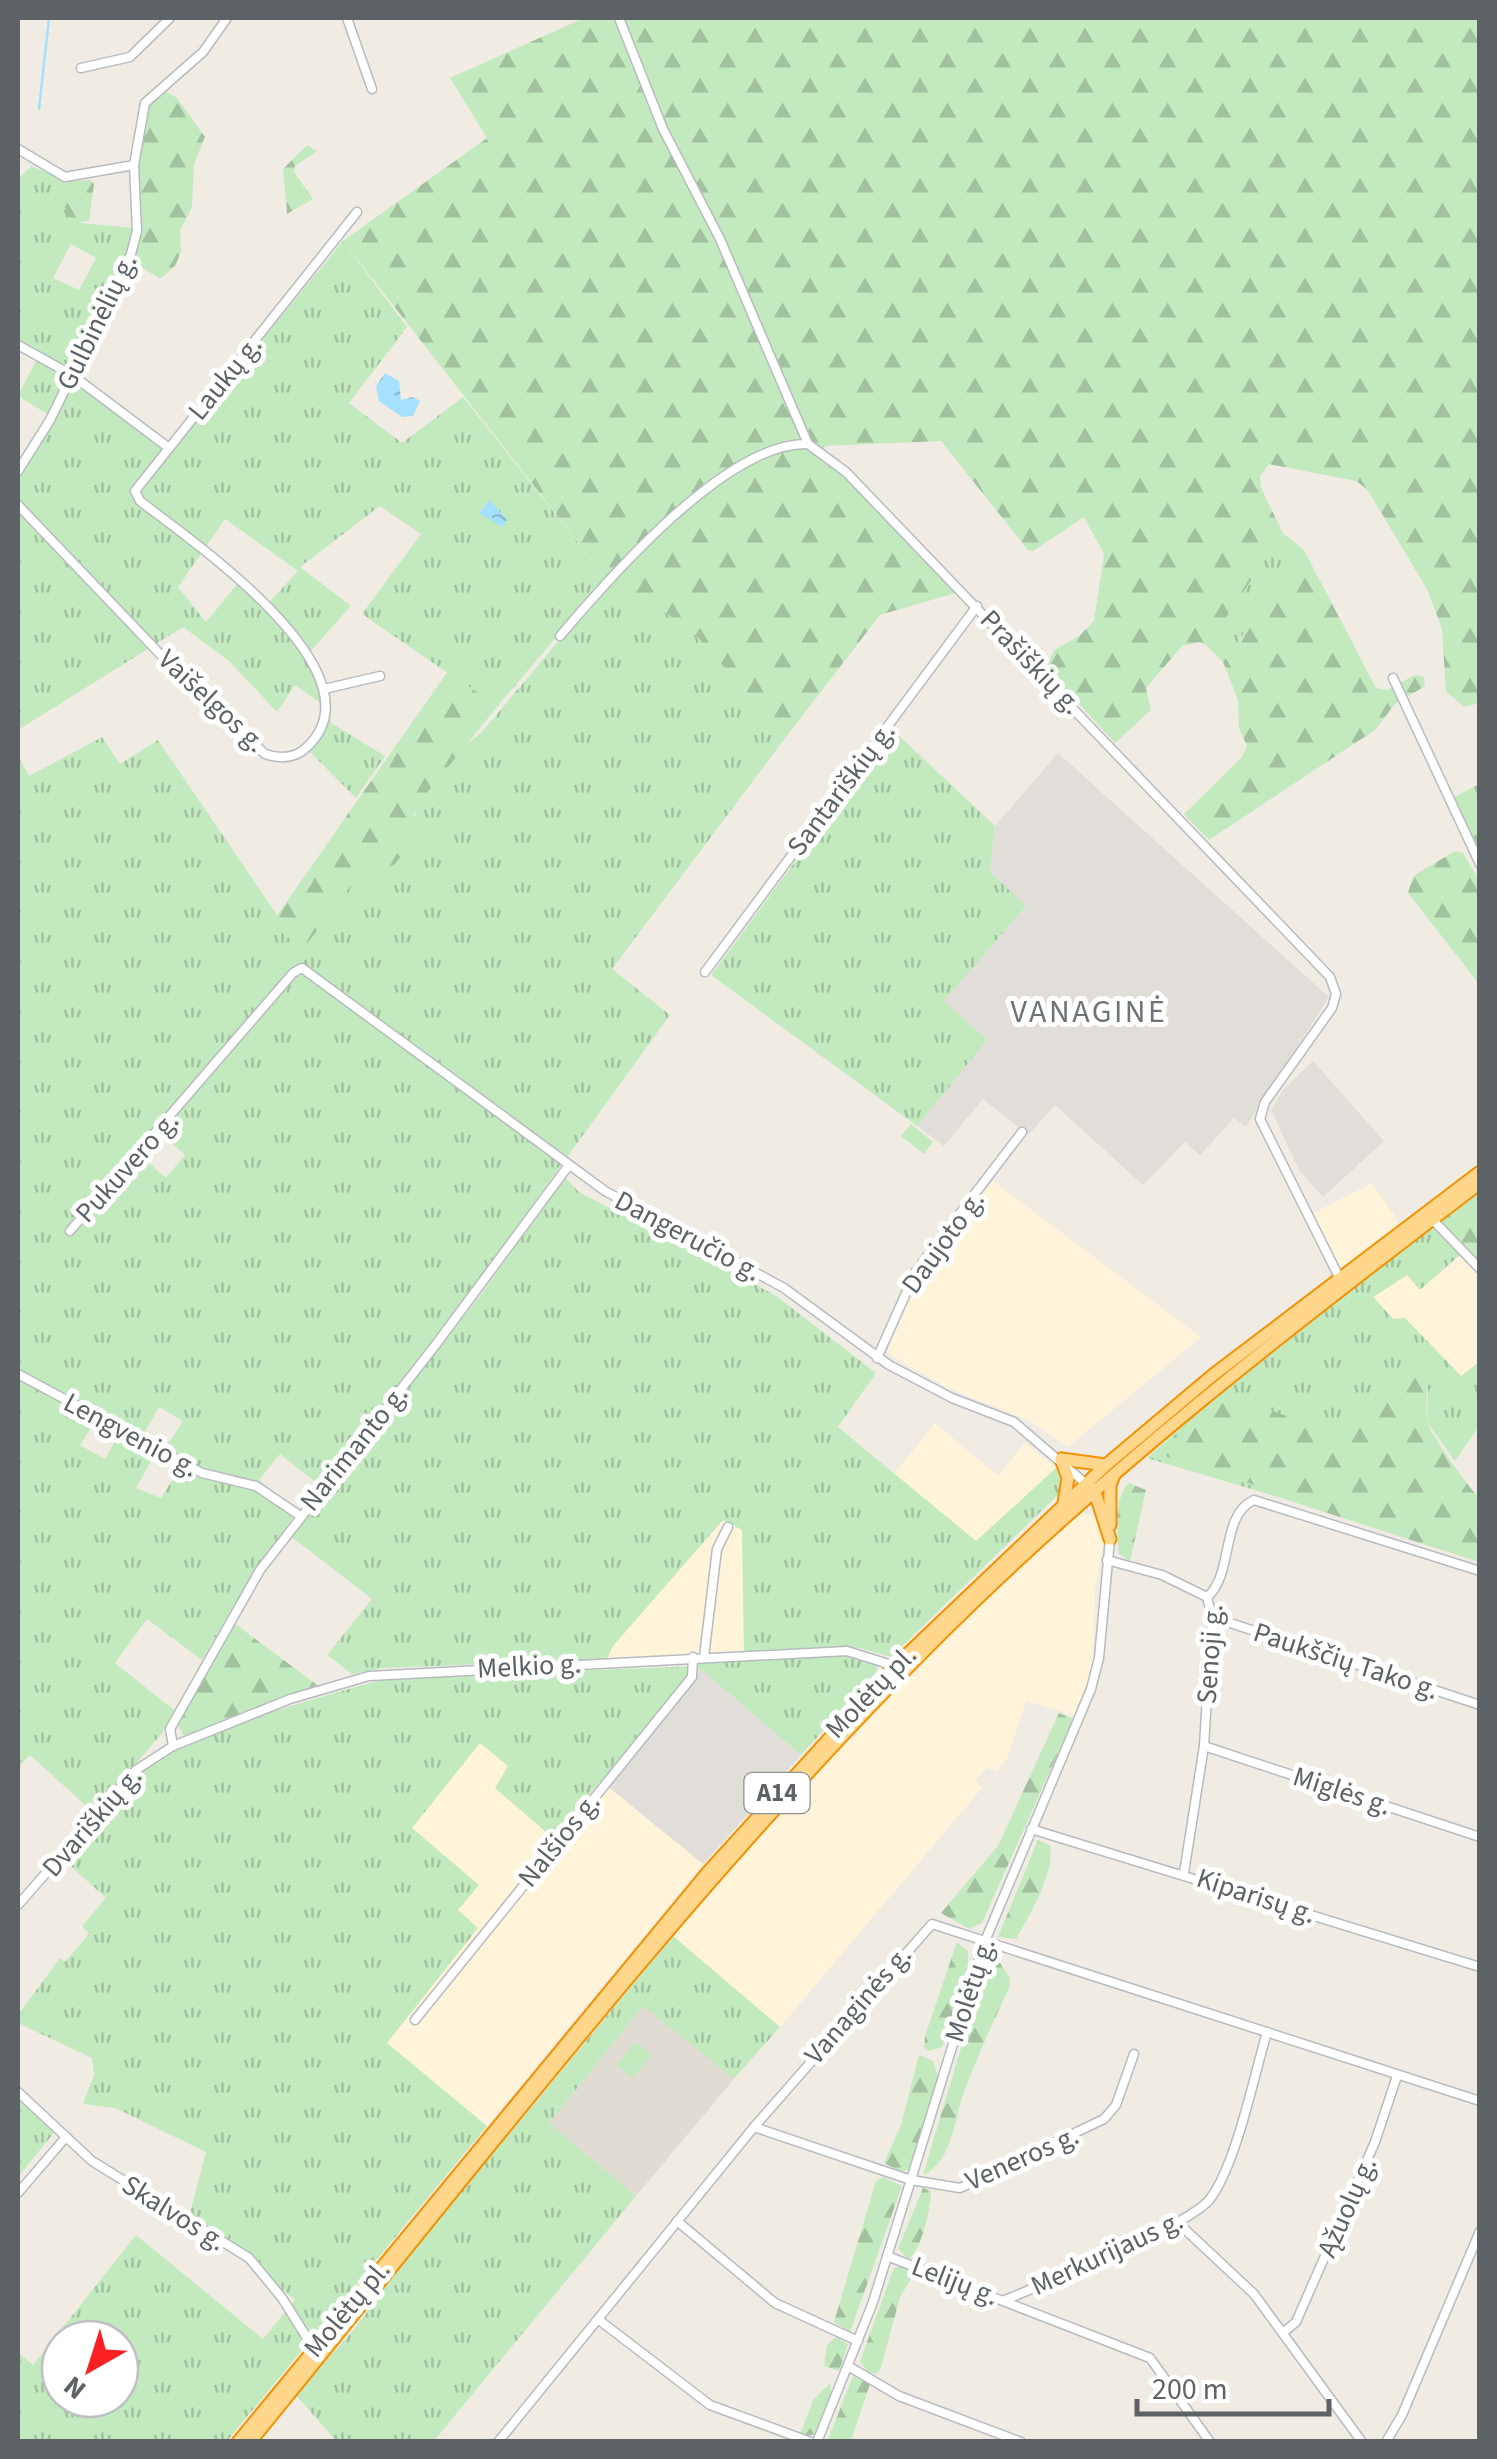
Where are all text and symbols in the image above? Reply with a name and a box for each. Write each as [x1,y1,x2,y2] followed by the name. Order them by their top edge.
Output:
[47,247,147,397] street label: Gulbinėlių g.
[179,327,271,429] street label: Laukų g.
[971,601,1091,723] street label: Prašiškių g.
[149,640,275,762] street label: Vaišelgos g.
[777,714,905,864] street label: Santariškių g.
[1011,989,1167,1035] district label: VANAGINĖ
[66,1102,188,1232] street label: Pukuvero g.
[608,1181,768,1291] street label: Dangeručio g.
[892,1182,994,1302] street label: Daujoto g.
[290,1376,418,1520] street label: Narimanto g.
[57,1383,205,1487] street label: Lengvenio g.
[1187,1603,1233,1705] street label: Senoji g.
[1248,1612,1444,1710] street label: Paukščių Tako g.
[816,1636,926,1748] street label: Molėtų pl.
[476,1643,582,1689] street label: Melkio g.
[1288,1756,1396,1826] street label: Miglės g.
[33,1758,151,1886] street label: Dvariškių g.
[744,1773,810,1813] road number: A14
[508,1784,610,1896] street label: Nalšios g.
[1192,1858,1320,1934] street label: Kiparisų g.
[934,1933,1006,2047] street label: Molėtų g.
[795,1937,921,2073] street label: Vanaginės g.
[959,2115,1085,2201] street label: Veneros g.
[1307,2150,1387,2264] street label: Ąžuolų g.
[114,2165,234,2261] street label: Skalvos g.
[1024,2200,1190,2306] street label: Merkurijaus g.
[906,2246,1004,2316] street label: Lelijų g.
[294,2252,400,2366] street label: Molėtų pl.
[40,2319,140,2419] north arrow
[1137,2354,1330,2416] scale bar
[55,2366,95,2409] text: N
[1152,2368,1228,2411] text: 200 m

